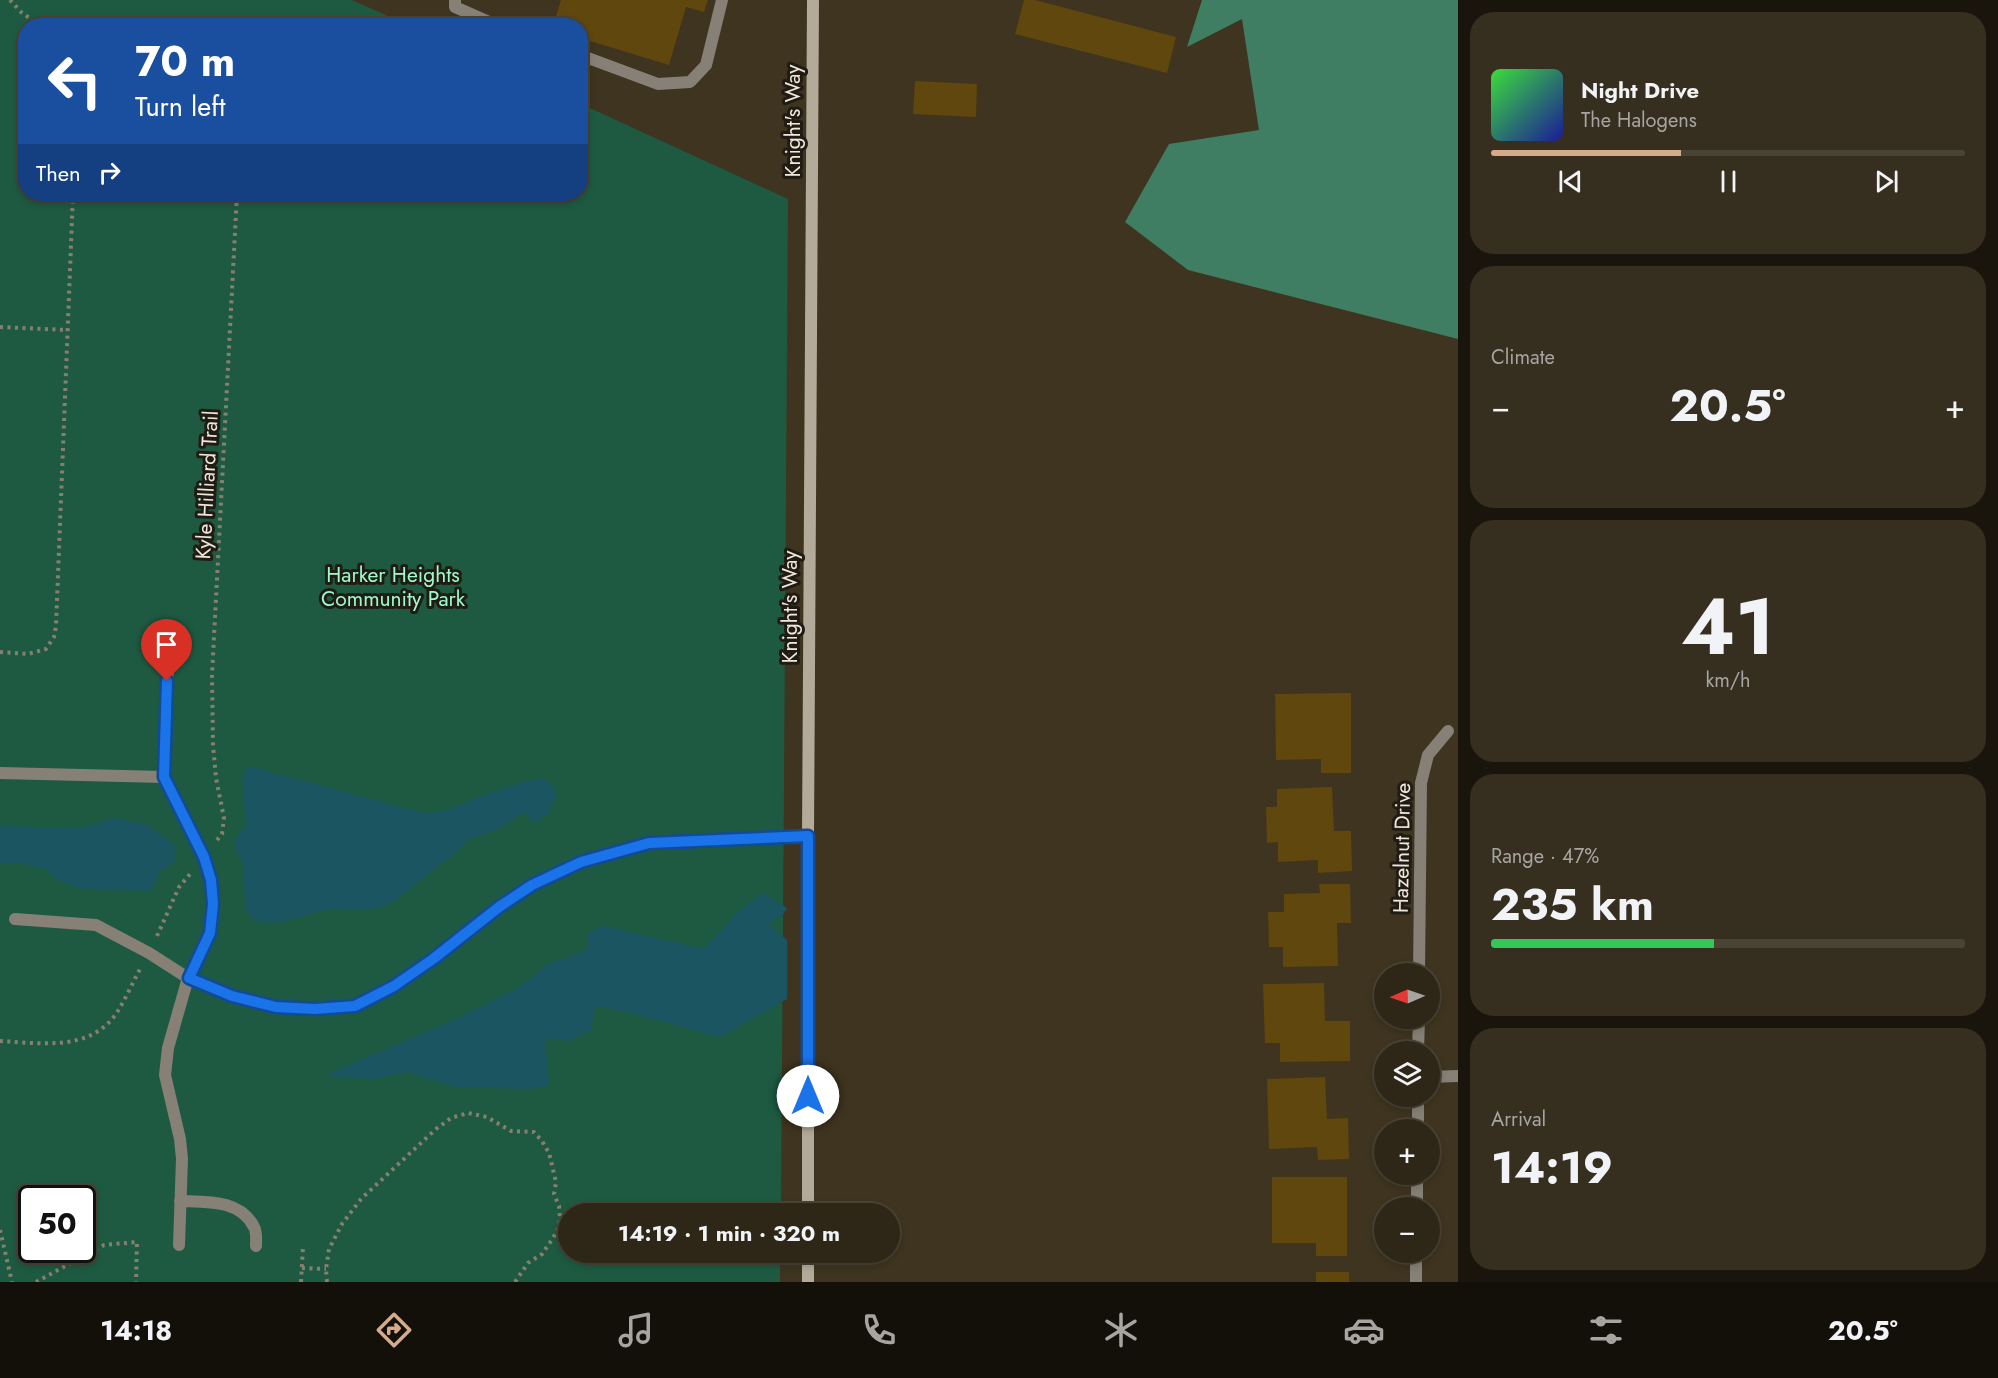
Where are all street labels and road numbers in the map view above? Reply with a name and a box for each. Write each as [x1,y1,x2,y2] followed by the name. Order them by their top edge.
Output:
[778,64,808,177] street label: Knight's Way
[188,410,226,560] street label: Kyle Hilliard Trail
[775,550,805,663] street label: Knight's Way
[1386,782,1418,913] street label: Hazelnut Drive

